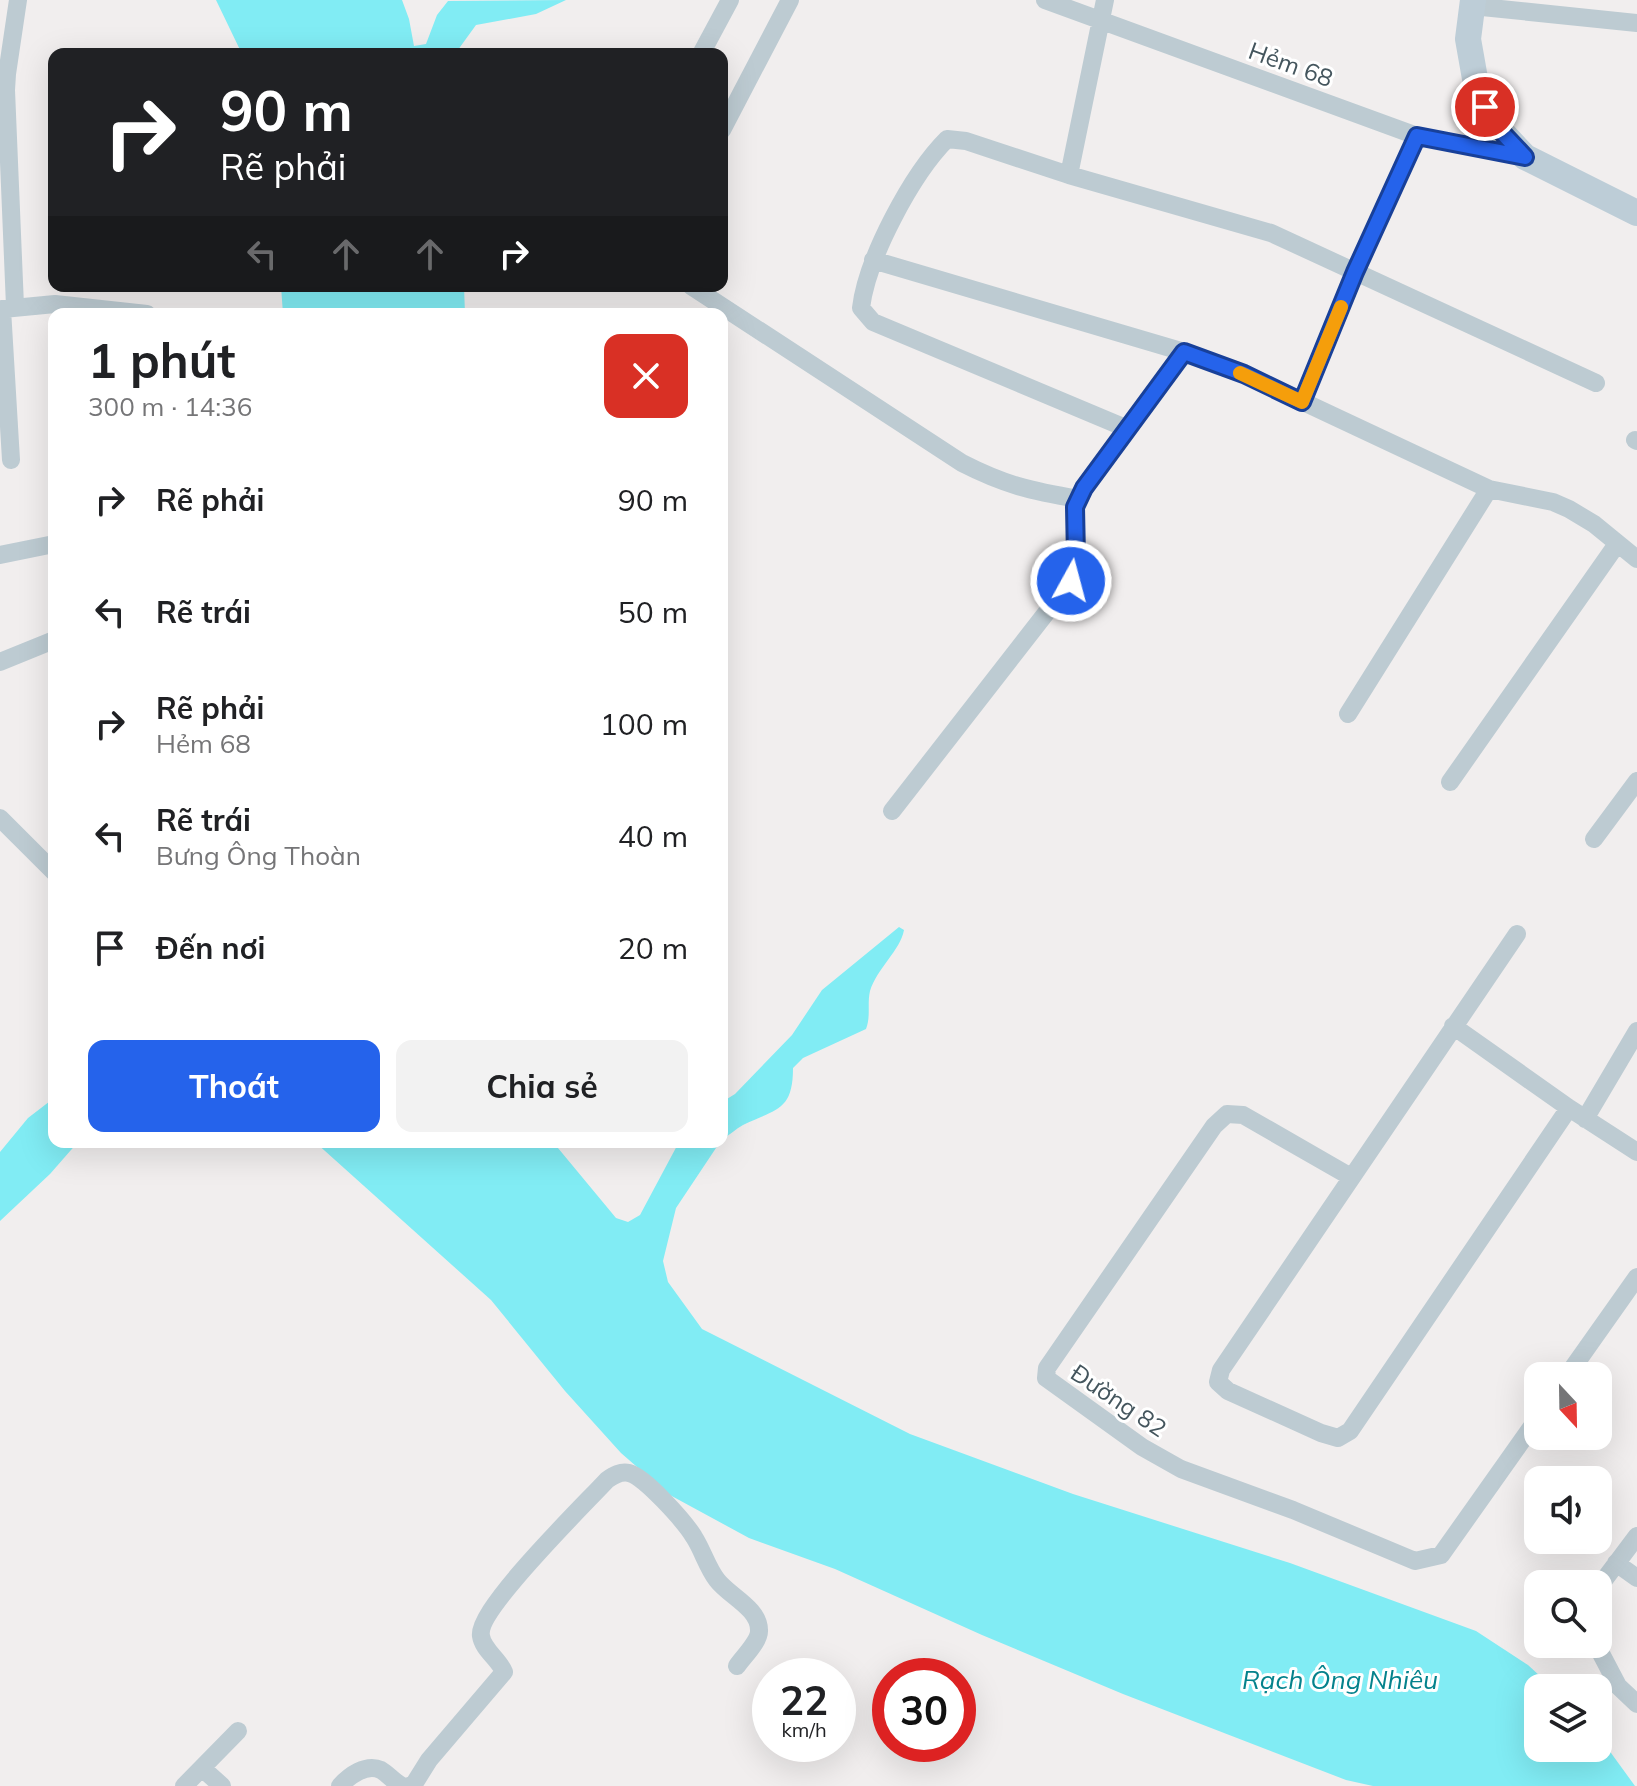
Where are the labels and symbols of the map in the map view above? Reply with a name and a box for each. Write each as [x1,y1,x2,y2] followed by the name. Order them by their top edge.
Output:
[1245,35,1337,93] street label: Hẻm 68
[1451,73,1519,141] pin
[1029,539,1113,623] position arrow
[1065,1357,1173,1443] street label: Đường 82
[1524,1362,1612,1450] north arrow
[872,1658,976,1762] speed limit sign: 30
[1242,1663,1438,1696] water label: Rạch Ông Nhiêu

